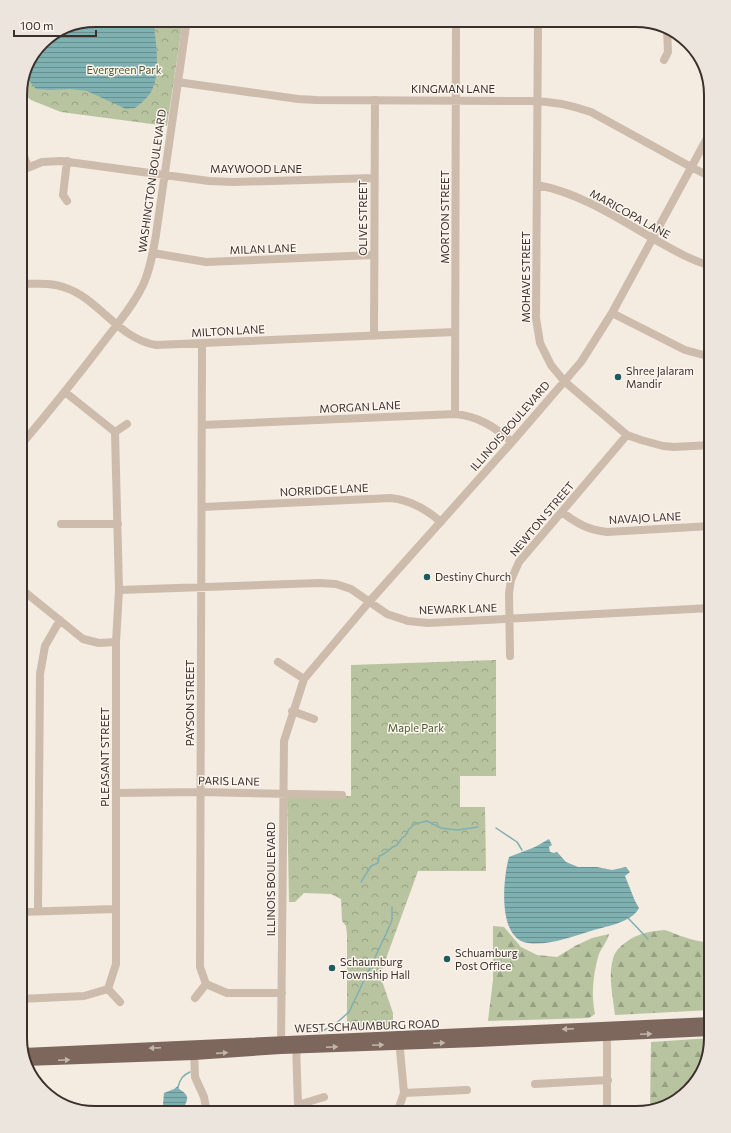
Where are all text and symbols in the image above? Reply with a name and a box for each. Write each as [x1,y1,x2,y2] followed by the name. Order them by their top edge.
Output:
[14,12,96,38] scale bar
[20,18,54,32] text: 100 m
[86,63,162,76] park label: Evergreen Park
[411,82,495,95] street label: KINGMAN LANE
[135,108,168,254] street label: WASHINGTON BOULEVARD
[210,162,302,175] street label: MAYWOOD LANE
[438,170,451,264] street label: MORTON STREET
[356,180,369,256] street label: OLIVE STREET
[588,186,673,241] street label: MARICOPA LANE
[519,231,532,323] street label: MOHAVE STREET
[229,241,296,256] street label: MILAN LANE
[191,322,265,339] street label: MILTON LANE
[626,364,694,390] place label: Shree Jalaram Mandir
[613,372,623,382] marker: Shree Jalaram Mandir
[467,378,552,473] street label: ILLINOIS BOULEVARD
[319,398,401,415] street label: MORGAN LANE
[507,479,576,558] street label: NEWTON STREET
[279,481,369,498] street label: NORRIDGE LANE
[608,509,682,527] street label: NAVAJO LANE
[435,570,511,583] place label: Destiny Church
[422,572,432,582] marker: Destiny Church
[419,601,497,616] street label: NEWARK LANE
[183,660,196,746] street label: PAYSON STREET
[98,707,111,807] street label: PLEASANT STREET
[388,721,444,734] park label: Maple Park
[198,773,260,788] street label: PARIS LANE
[264,822,277,936] street label: ILLINOIS BOULEVARD
[455,946,518,972] place label: Schuamburg Post Office
[442,954,452,964] marker: Schuamburg Post Office
[340,955,410,981] place label: Schaumburg Township Hall
[327,963,337,973] marker: Schaumburg Township Hall
[294,1016,440,1035] street label: WEST SCHAUMBURG ROAD
[561,1026,574,1032] one-way arrow
[640,1030,652,1037] one-way arrow
[433,1040,446,1046] one-way arrow
[372,1042,384,1049] one-way arrow
[326,1044,338,1051] one-way arrow
[148,1045,161,1051] one-way arrow
[216,1050,229,1056] one-way arrow
[58,1057,71,1063] one-way arrow

